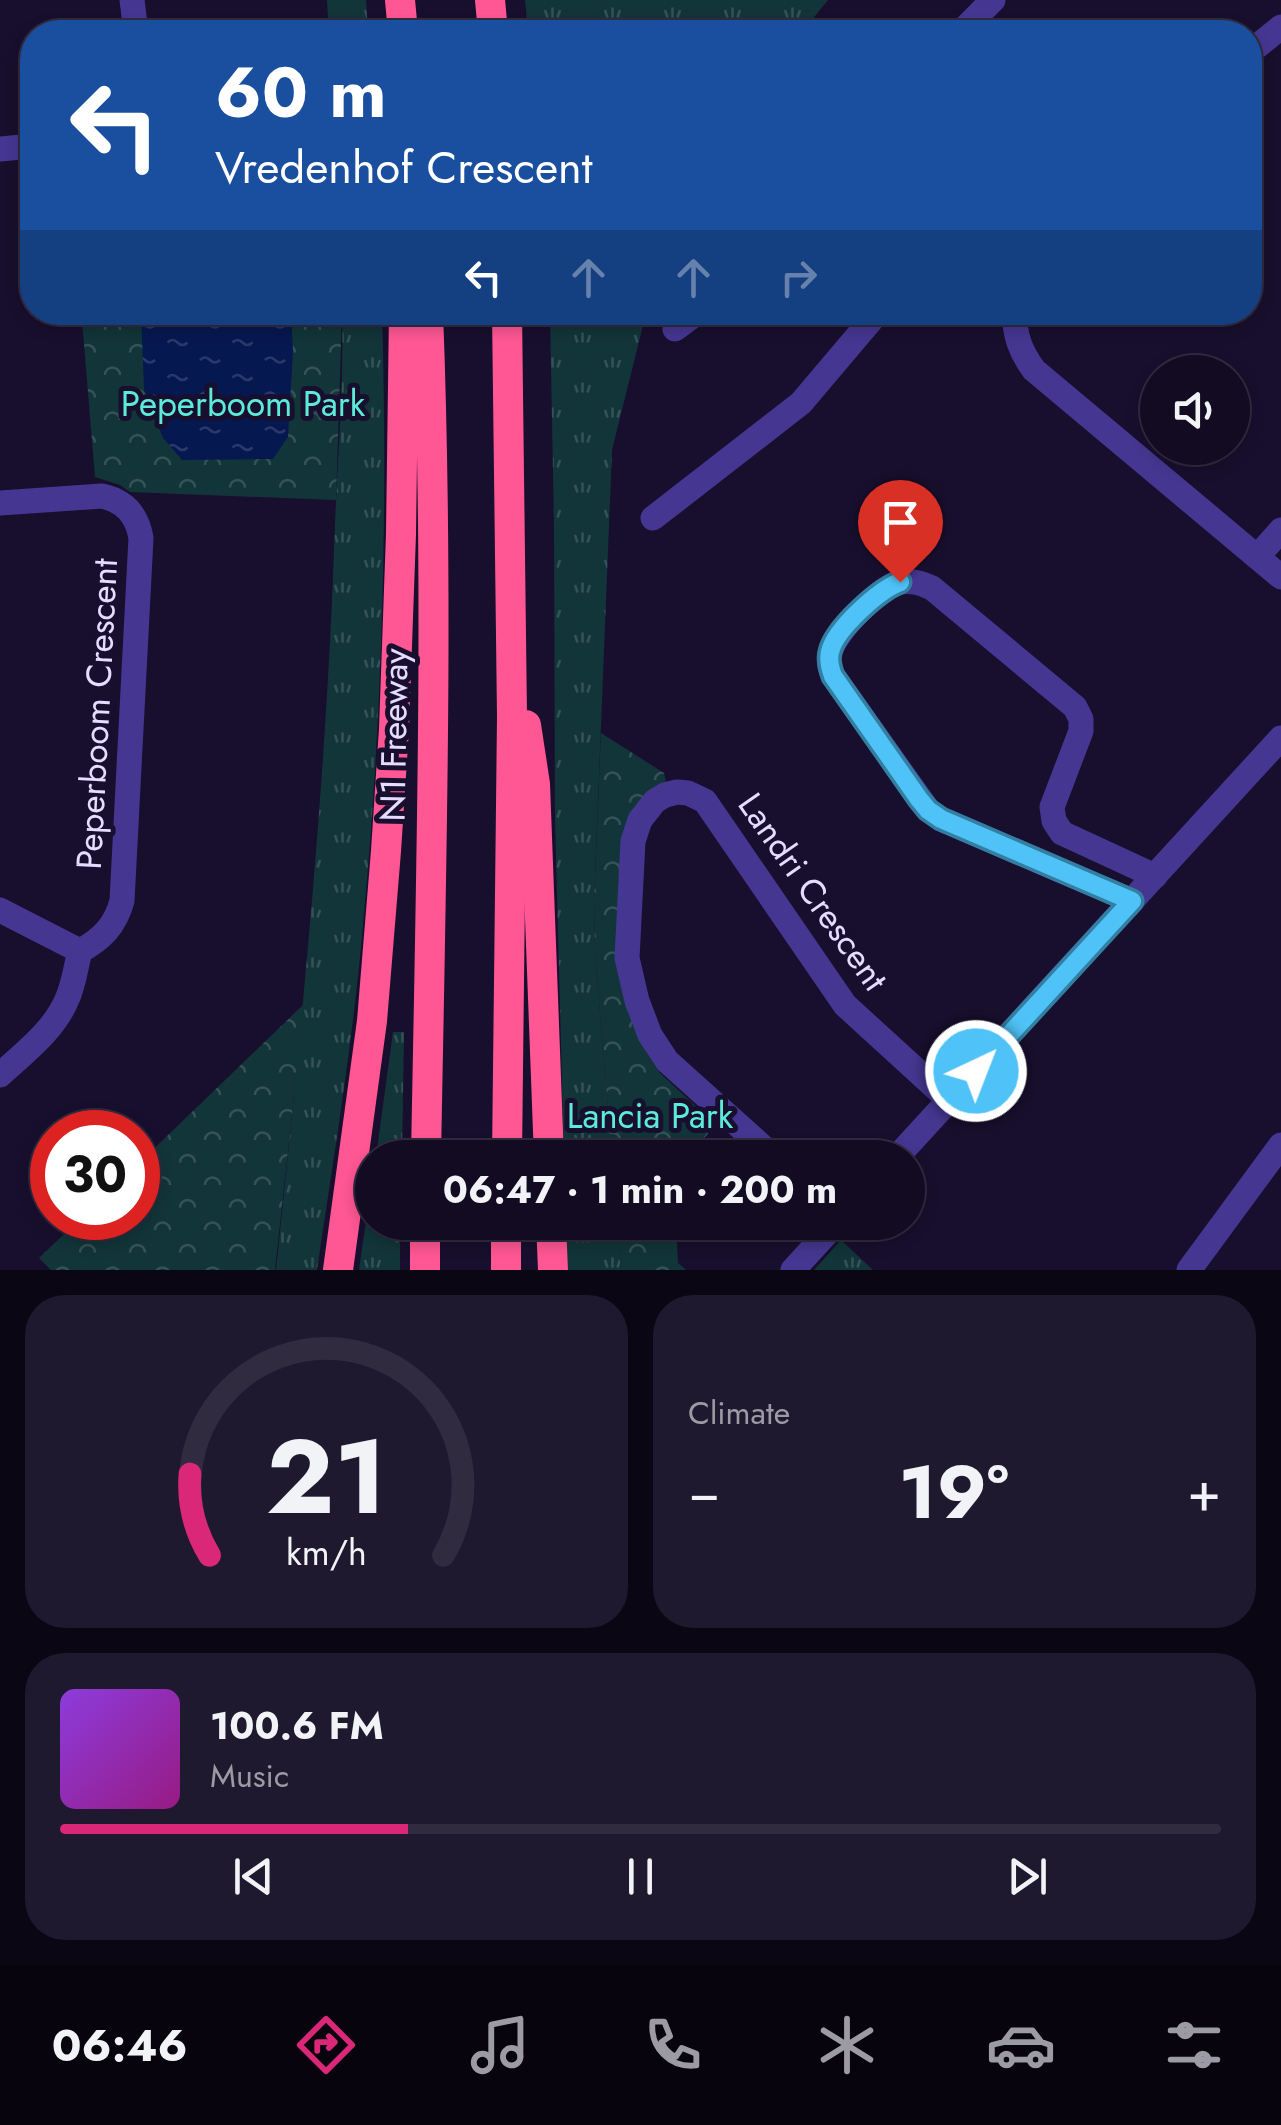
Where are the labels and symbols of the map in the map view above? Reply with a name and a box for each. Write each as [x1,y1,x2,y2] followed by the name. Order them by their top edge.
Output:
[121,379,366,429] park label: Peperboom Park
[858,480,943,583] pin
[64,557,130,871] street label: Peperboom Crescent
[367,647,421,822] street label: N1 Freeway
[726,783,900,1002] street label: Landri Crescent
[924,1019,1028,1123] position arrow
[567,1091,734,1141] park label: Lancia Park
[30,1110,160,1240] speed limit sign: 30

